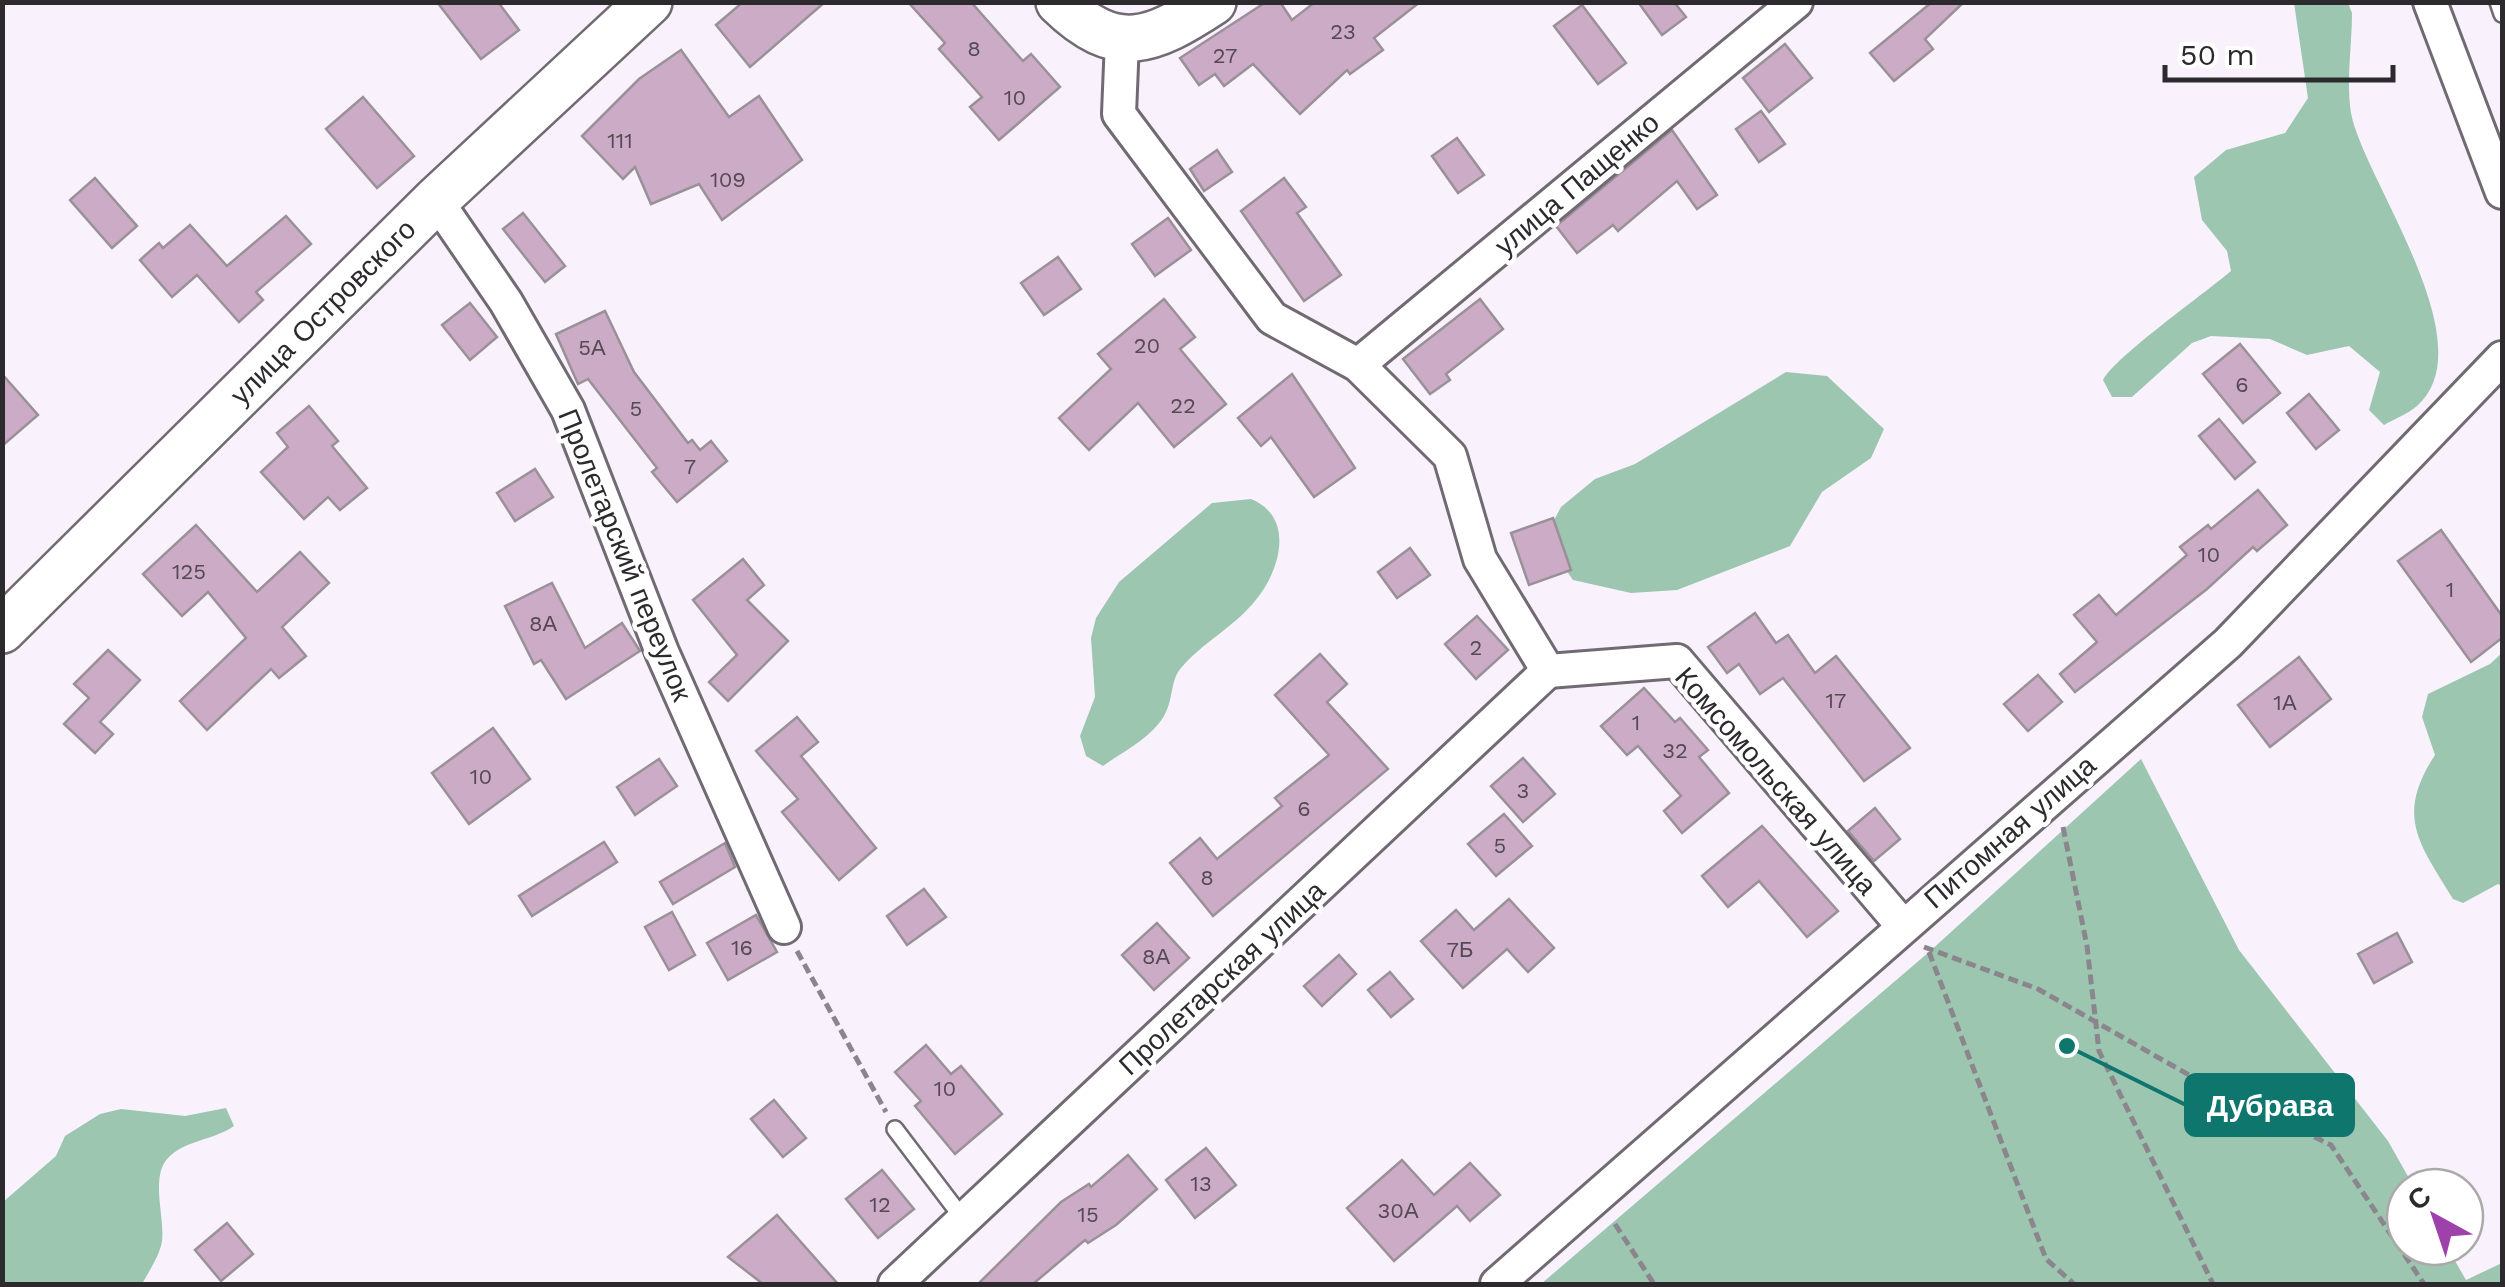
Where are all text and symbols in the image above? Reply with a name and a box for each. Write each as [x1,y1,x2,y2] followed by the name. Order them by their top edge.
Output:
[1330,19,1356,44] house number: 23
[2165,20,2392,82] scale bar
[967,36,981,61] house number: 8
[2180,37,2255,72] text: 50 m
[1213,43,1237,68] house number: 27
[1004,85,1026,110] house number: 10
[1488,106,1666,262] street label: улица Пащенко
[607,128,633,153] house number: 111
[710,167,746,192] house number: 109
[224,213,422,411] street label: улица Островского
[1134,333,1160,358] house number: 20
[578,335,606,360] house number: 5А
[2235,372,2249,397] house number: 6
[1170,393,1196,418] house number: 22
[630,396,642,421] house number: 5
[551,404,699,706] street label: Пролетарский переулок
[684,454,696,479] house number: 7
[2198,542,2220,567] house number: 10
[172,559,206,584] house number: 125
[2446,577,2454,602] house number: 1
[529,611,557,636] house number: 8А
[1470,635,1482,660] house number: 2
[1668,661,1884,902] street label: Комсомольская улица
[1826,688,1846,713] house number: 17
[2273,690,2297,715] house number: 1А
[1632,710,1640,735] house number: 1
[1662,738,1688,763] house number: 32
[1918,748,2103,915] street label: Питомная улица
[470,764,492,789] house number: 10
[1517,778,1529,803] house number: 3
[1297,796,1311,821] house number: 6
[1494,833,1506,858] house number: 5
[1200,865,1214,890] house number: 8
[1112,874,1332,1082] street label: Пролетарская улица
[731,935,753,960] house number: 16
[1447,937,1473,962] house number: 7Б
[1142,944,1170,969] house number: 8А
[2186,1075,2353,1135] callout: Дубрава
[934,1076,956,1101] house number: 10
[2207,1088,2334,1123] text: Дубрава
[2385,1167,2485,1267] north arrow
[1190,1171,1212,1196] house number: 13
[2401,1179,2438,1217] text: С
[869,1192,891,1217] house number: 12
[1377,1198,1419,1223] house number: 30А
[1077,1202,1099,1227] house number: 15

